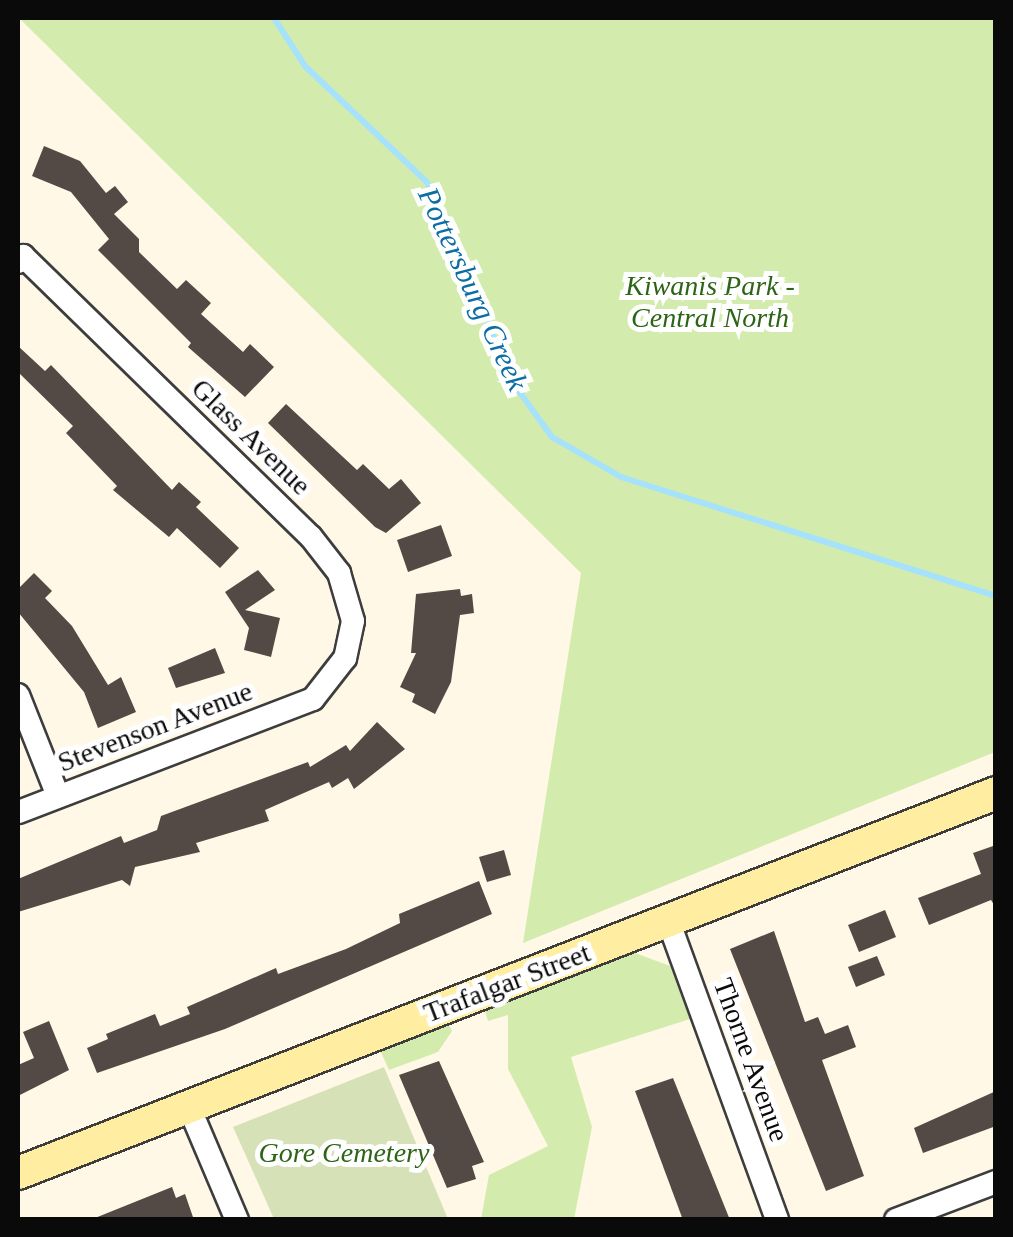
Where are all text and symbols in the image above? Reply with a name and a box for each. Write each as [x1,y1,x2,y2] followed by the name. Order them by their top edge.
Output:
[410,182,536,396] water label: Pottersburg Creek
[625,269,795,335] park label: Kiwanis Park - Central North
[184,371,318,503] street label: Glass Avenue
[52,674,258,780] street label: Stevenson Avenue
[419,936,595,1030] street label: Trafalgar Street
[706,973,796,1147] street label: Thorne Avenue
[259,1136,429,1170] park label: Gore Cemetery

